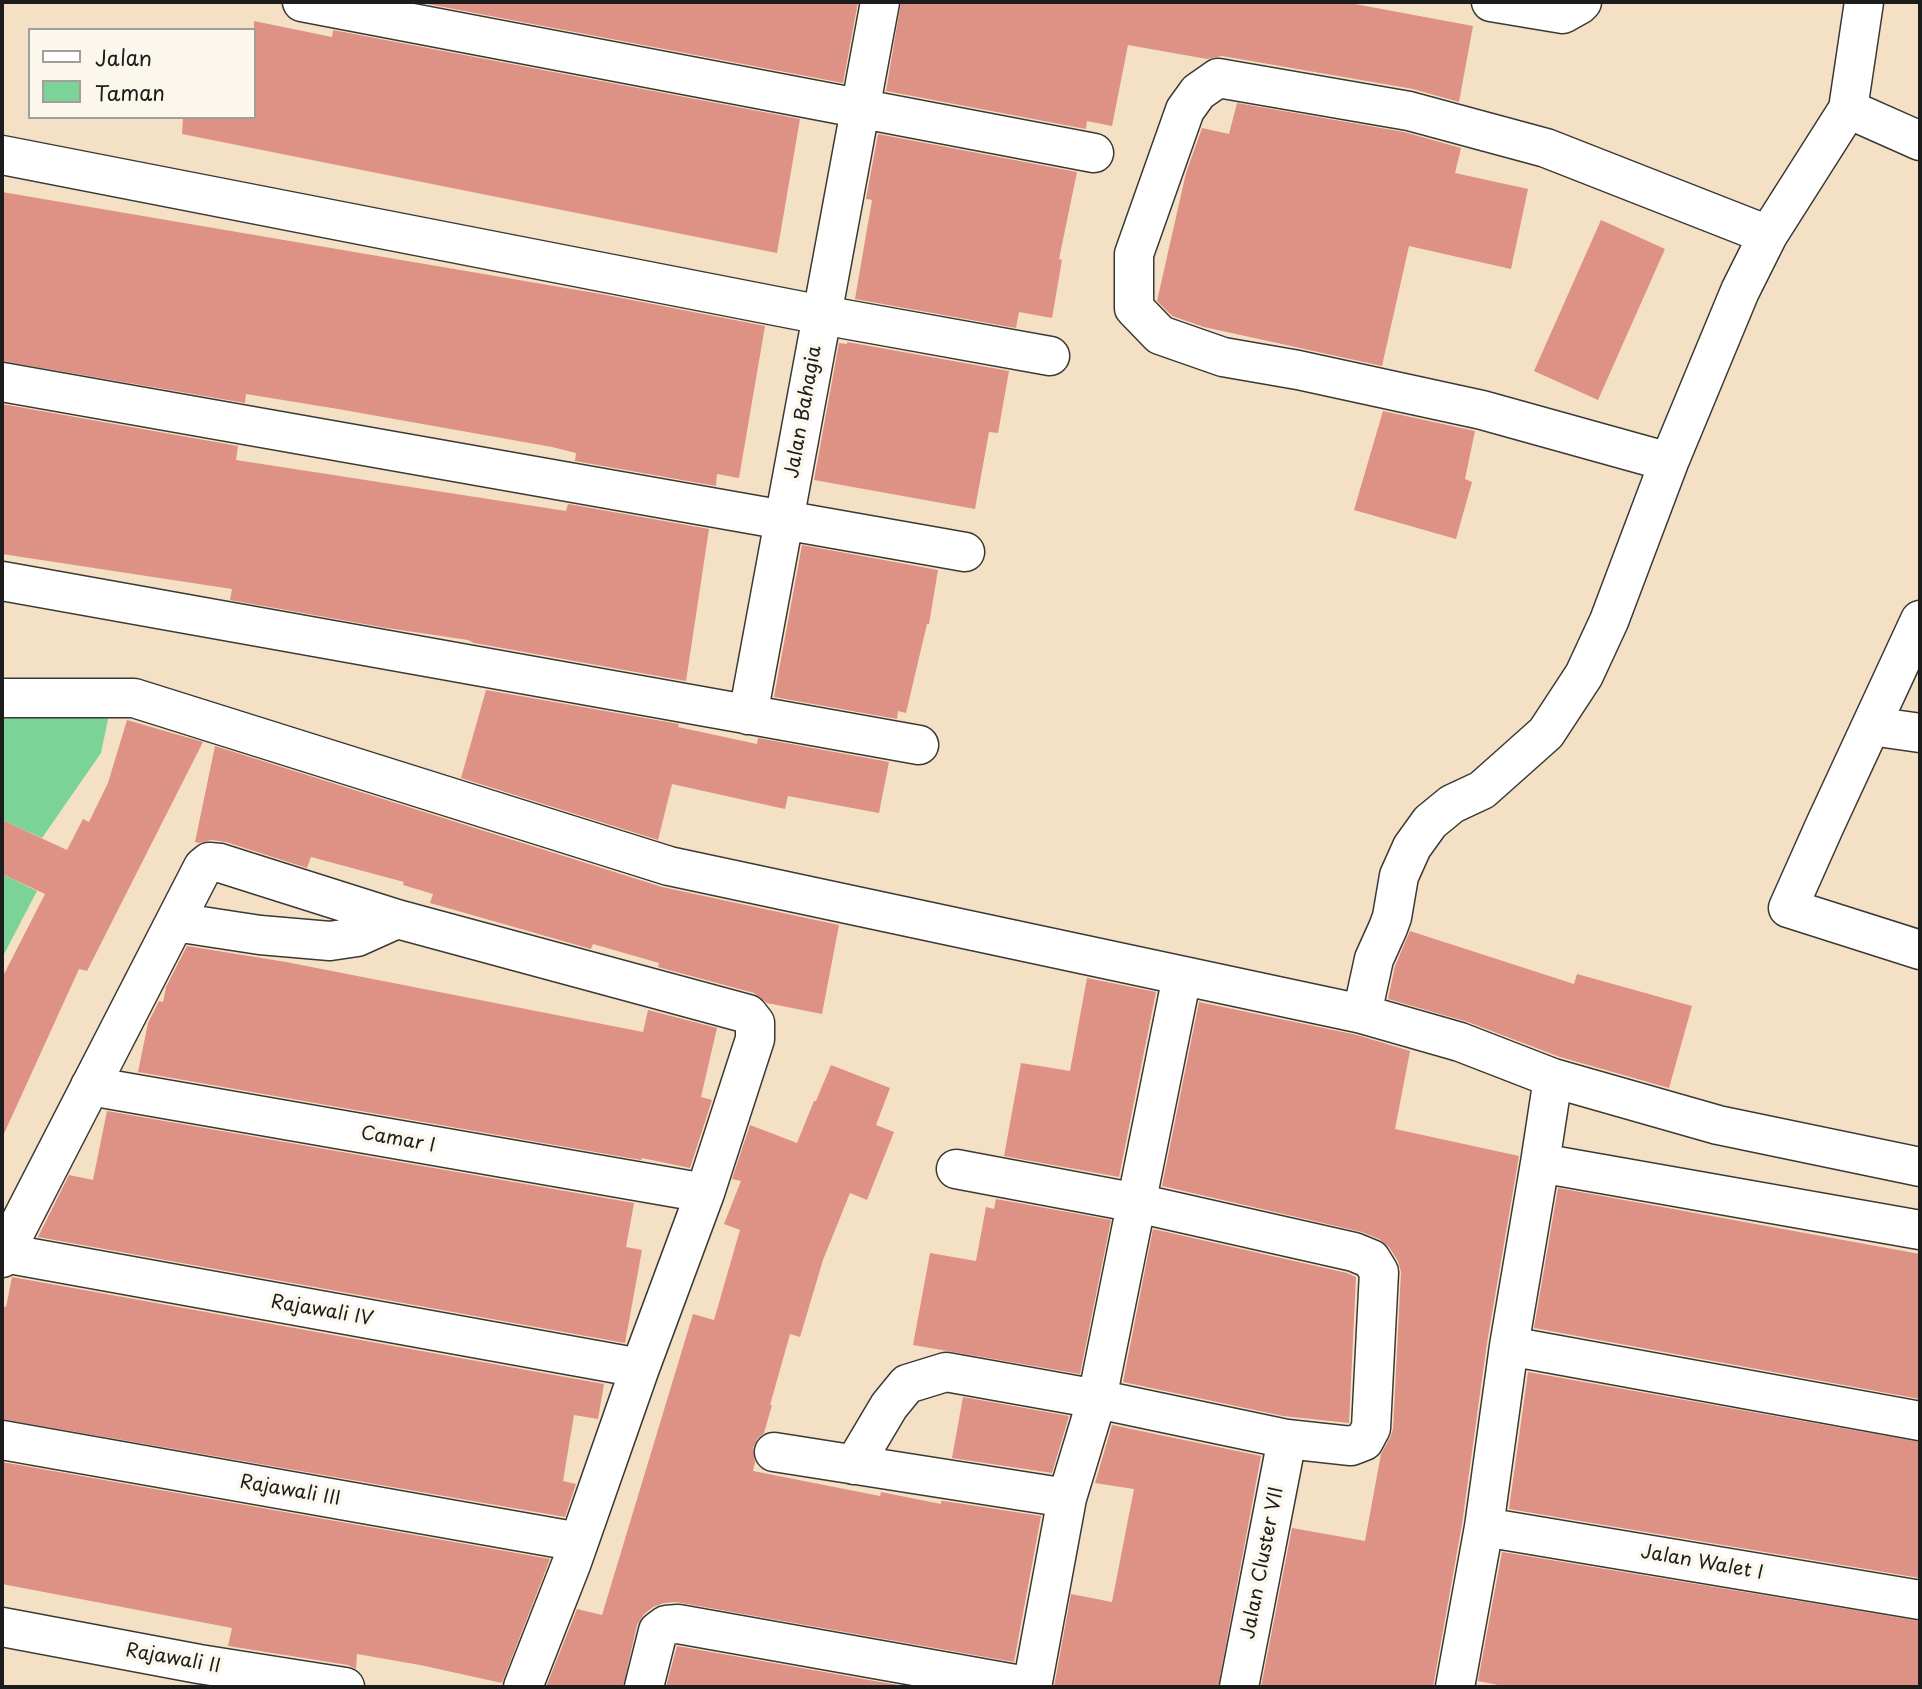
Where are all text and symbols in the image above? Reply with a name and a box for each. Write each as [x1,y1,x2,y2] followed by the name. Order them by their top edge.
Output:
[28,28,256,119] legend
[95,41,152,73] text: Jalan
[95,76,165,108] text: Taman
[781,344,827,480] street label: Jalan Bahagia
[359,1122,437,1158] street label: Camar I
[269,1291,375,1331] street label: Rajawali IV
[238,1471,342,1511] street label: Rajawali III
[1237,1485,1289,1641] street label: Jalan Cluster VII
[1639,1541,1765,1585] street label: Jalan Walet I
[124,1639,222,1679] street label: Rajawali II

